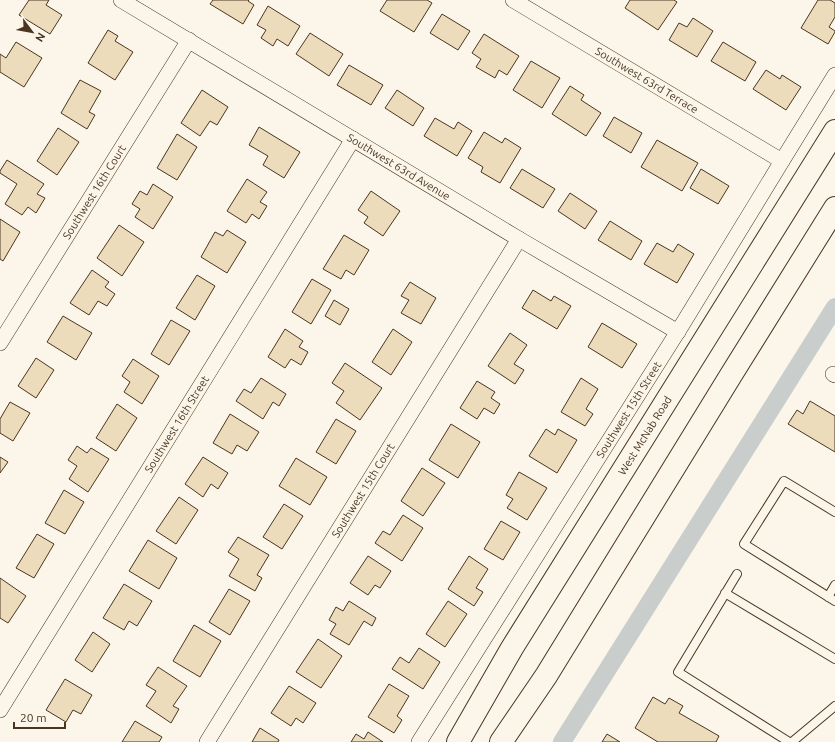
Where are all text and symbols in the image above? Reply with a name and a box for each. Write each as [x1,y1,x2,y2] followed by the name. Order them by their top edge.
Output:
[12,12,52,52] north arrow
[33,31,48,44] text: N
[593,45,700,116] street label: Southwest 63rd Terrace
[345,131,452,202] street label: Southwest 63rd Avenue
[60,142,128,241] street label: Southwest 16th Court
[594,359,664,460] street label: Southwest 15th Street
[142,373,212,475] street label: Southwest 16th Street
[616,394,674,477] street label: West McNab Road
[329,440,397,540] street label: Southwest 15th Court
[14,704,65,730] scale bar
[20,711,47,724] text: 20 m

